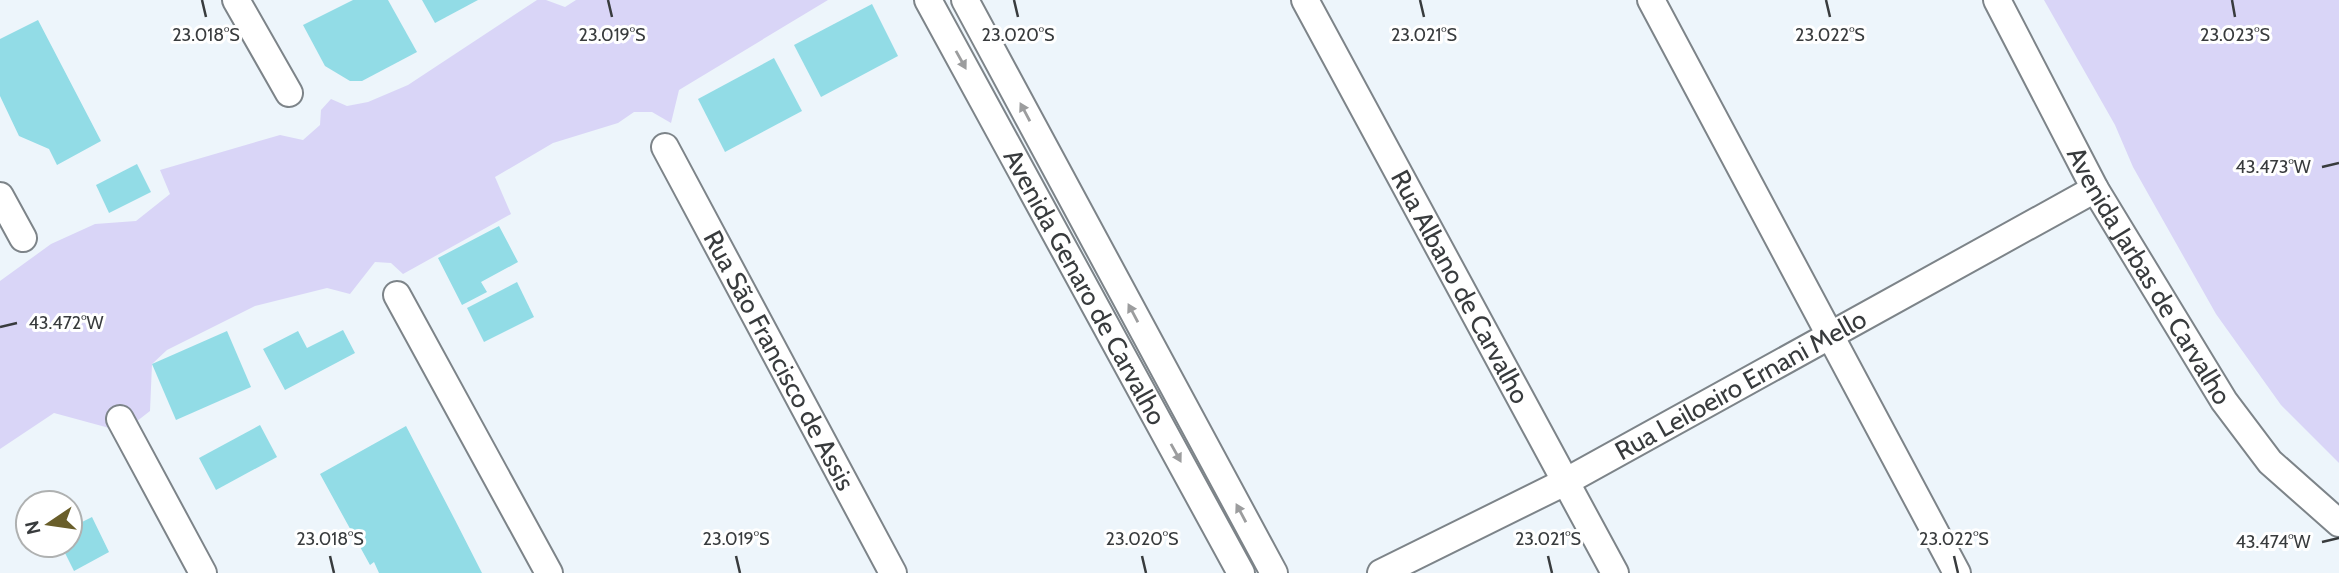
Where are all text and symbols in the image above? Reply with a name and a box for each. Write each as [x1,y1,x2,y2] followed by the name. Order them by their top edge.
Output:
[172,24,240,46] text: 23.018°S
[578,24,646,46] text: 23.019°S
[982,24,1054,46] text: 23.020°S
[1391,24,1457,46] text: 23.021°S
[1795,24,1865,46] text: 23.022°S
[2200,24,2270,46] text: 23.023°S
[955,50,967,70] one-way arrow
[1020,102,1032,122] one-way arrow
[2060,142,2238,410] street label: Avenida Jarbas de Carvalho
[997,143,1173,430] street label: Avenida Genaro de Carvalho
[2235,156,2311,178] text: 43.473°W
[1384,164,1536,409] street label: Rua Albano de Carvalho
[697,225,862,496] street label: Rua São Francisco de Assis
[1128,302,1140,322] one-way arrow
[1609,303,1872,467] street label: Rua Leiloeiro Ernani Mello
[28,312,104,334] text: 43.472°W
[1170,443,1182,463] one-way arrow
[14,489,84,559] north arrow
[1236,503,1247,523] one-way arrow
[20,519,46,537] text: N
[296,528,364,550] text: 23.018°S
[702,528,770,550] text: 23.019°S
[1106,528,1178,550] text: 23.020°S
[1515,528,1581,550] text: 23.021°S
[1919,528,1989,550] text: 23.022°S
[2235,531,2311,553] text: 43.474°W

